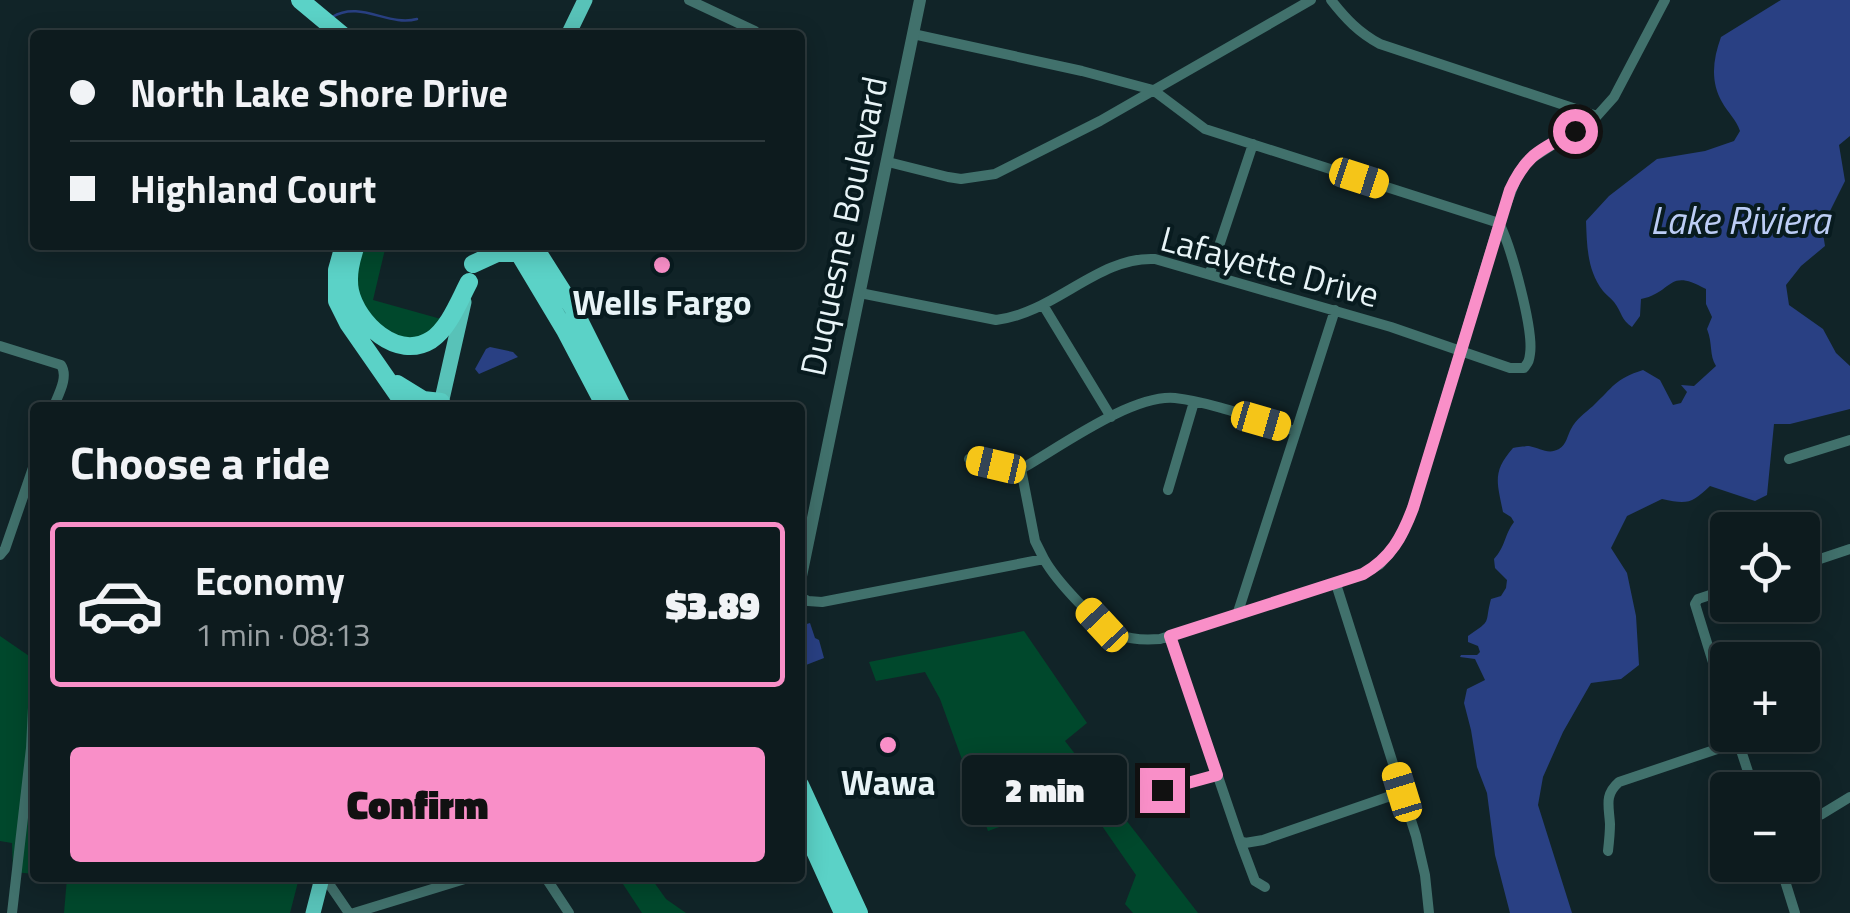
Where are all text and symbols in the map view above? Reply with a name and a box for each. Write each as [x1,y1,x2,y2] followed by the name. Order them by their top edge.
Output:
[130,64,508,122] text: North Lake Shore Drive
[785,71,901,381] street label: Duquesne Boulevard
[1553,109,1598,154] route start
[1326,154,1392,202] car
[130,160,376,218] text: Highland Court
[1650,191,1832,249] water label: Lake Riviera
[1155,211,1385,321] street label: Lafayette Drive
[651,254,673,276] marker: Wells Fargo
[572,275,752,329] place label: Wells Fargo
[1228,398,1294,444] car
[70,428,330,496] text: Choose a ride
[963,444,1029,486] car
[1710,512,1820,882] map controls
[1710,512,1820,622] button: locate
[195,552,345,610] text: Economy
[75,560,165,650] icon: car
[666,576,760,634] text: $3.89
[1071,593,1133,657] car
[195,610,371,658] text: 1 min · 08:13
[1710,642,1820,752] button: +
[877,734,899,756] marker: Wawa
[70,747,765,862] button: Confirm
[841,755,935,809] place label: Wawa
[962,755,1127,825] callout: 2 min
[1379,759,1425,825] car
[1005,766,1084,814] text: 2 min
[1140,768,1185,813] route end
[1710,772,1820,882] button: −

